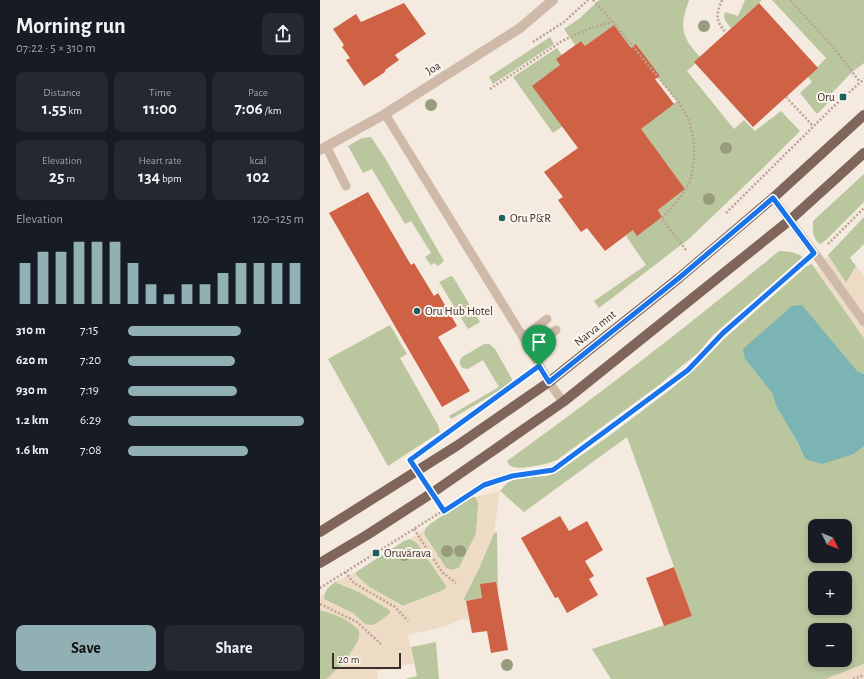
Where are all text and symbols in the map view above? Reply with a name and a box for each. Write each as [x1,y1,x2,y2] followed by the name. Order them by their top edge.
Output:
[262,13,304,55] button: share
[16,15,126,37] text: Morning run
[16,42,96,55] text: 07:22 · 5 × 310 m
[423,59,443,77] street label: Joa
[43,87,81,98] text: Distance
[149,87,171,98] text: Time
[248,87,268,98] text: Pace
[817,91,835,103] place label: Oru
[838,92,848,102] marker: Oru
[42,100,67,117] text: 1.55
[143,100,177,117] text: 11:00
[234,100,263,117] text: 7:06
[67,105,82,116] text: km
[263,105,282,116] text: /km
[42,155,82,166] text: Elevation
[138,155,182,166] text: Heart rate
[250,155,266,166] text: kcal
[49,168,64,185] text: 25
[138,168,160,185] text: 134
[247,168,269,185] text: 102
[64,173,75,184] text: m
[160,173,182,184] text: bpm
[510,212,551,224] place label: Oru P&R
[16,213,63,226] text: Elevation
[252,213,304,226] text: 120–125 m
[497,213,507,223] marker: Oru P&R
[425,305,493,317] place label: Oru Hub Hotel
[412,306,422,316] marker: Oru Hub Hotel
[572,308,618,348] street label: Narva mnt
[16,324,46,337] text: 310 m
[80,324,98,337] text: 7:15
[522,325,556,366] pin
[528,331,550,353] icon: arrive
[16,354,48,367] text: 620 m
[80,354,101,367] text: 7:20
[16,384,47,397] text: 930 m
[80,384,99,397] text: 7:19
[16,414,49,427] text: 1.2 km
[80,414,101,427] text: 6:29
[16,444,49,457] text: 1.6 km
[80,444,101,457] text: 7:08
[808,519,852,563] north arrow
[808,519,852,667] map controls
[384,547,432,559] place label: Oruvärava
[371,548,381,558] marker: Oruvärava
[808,571,852,615] button: +
[808,623,852,667] button: −
[16,625,156,671] button: Save
[164,625,304,671] button: Share
[332,651,401,670] scale bar
[338,654,359,665] text: 20 m

